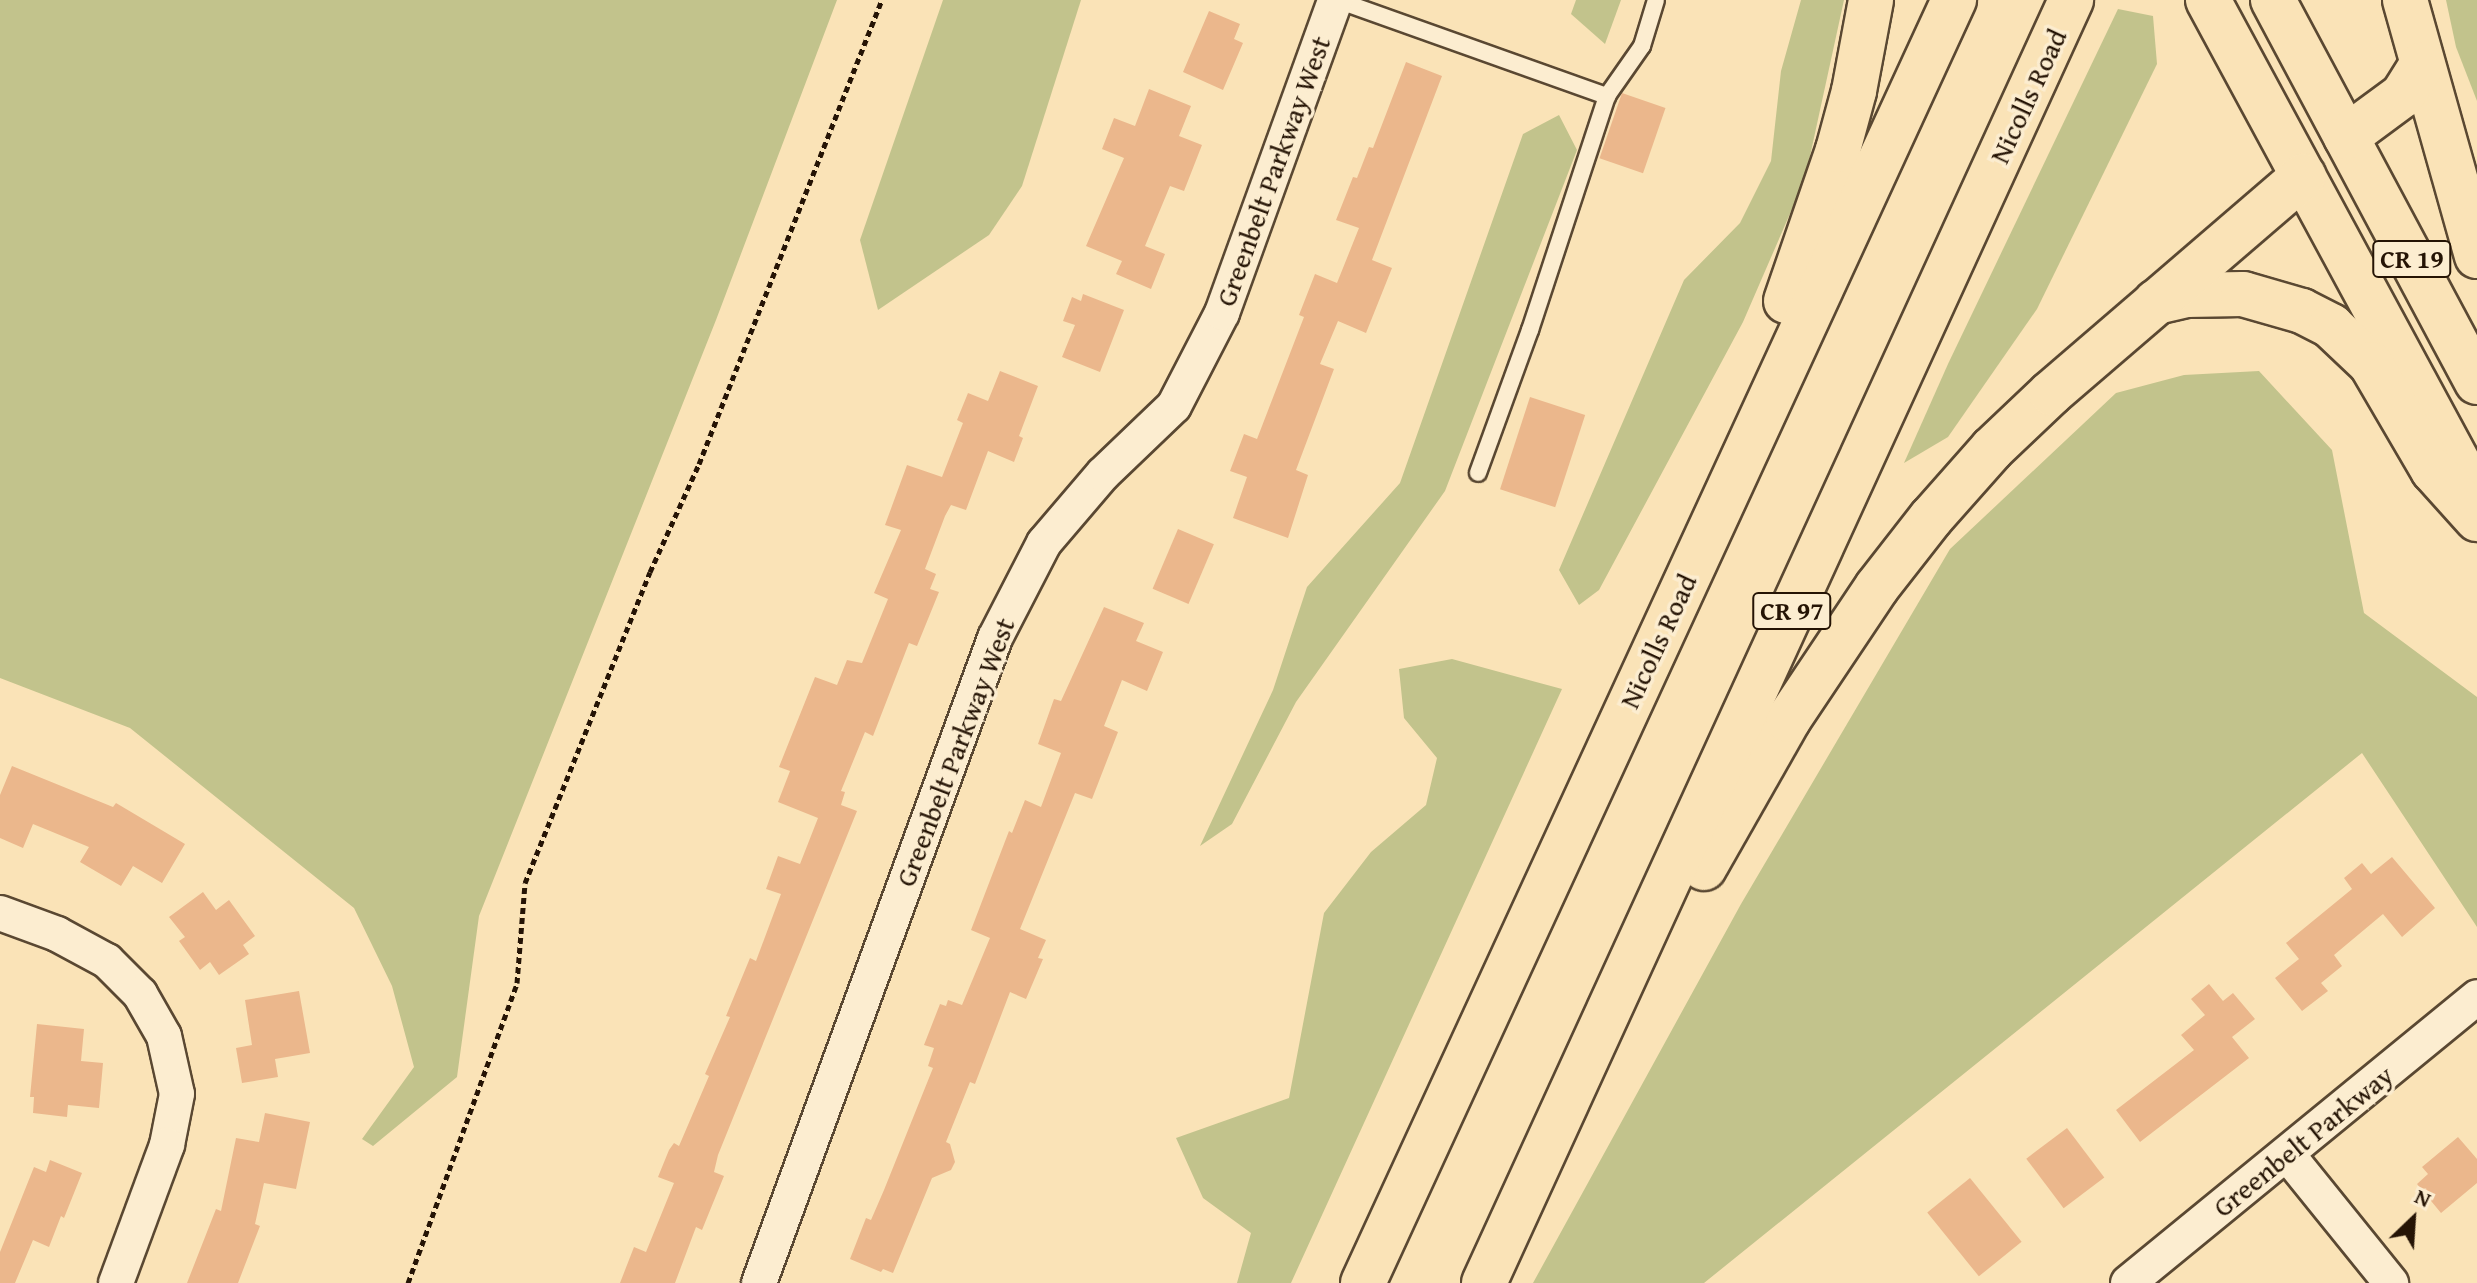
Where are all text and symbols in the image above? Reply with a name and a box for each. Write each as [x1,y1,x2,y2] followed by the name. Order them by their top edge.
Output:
[1982,23,2074,169] street label: Nicolls Road
[1209,31,1337,311] street label: Greenbelt Parkway West
[2372,237,2452,281] road number: CR 19
[1612,568,1704,714] street label: Nicolls Road
[1752,589,1832,633] road number: CR 97
[888,613,1022,891] street label: Greenbelt Parkway West
[2206,1058,2400,1224] street label: Greenbelt Parkway
[2373,1179,2453,1259] north arrow
[2410,1180,2437,1215] text: N

